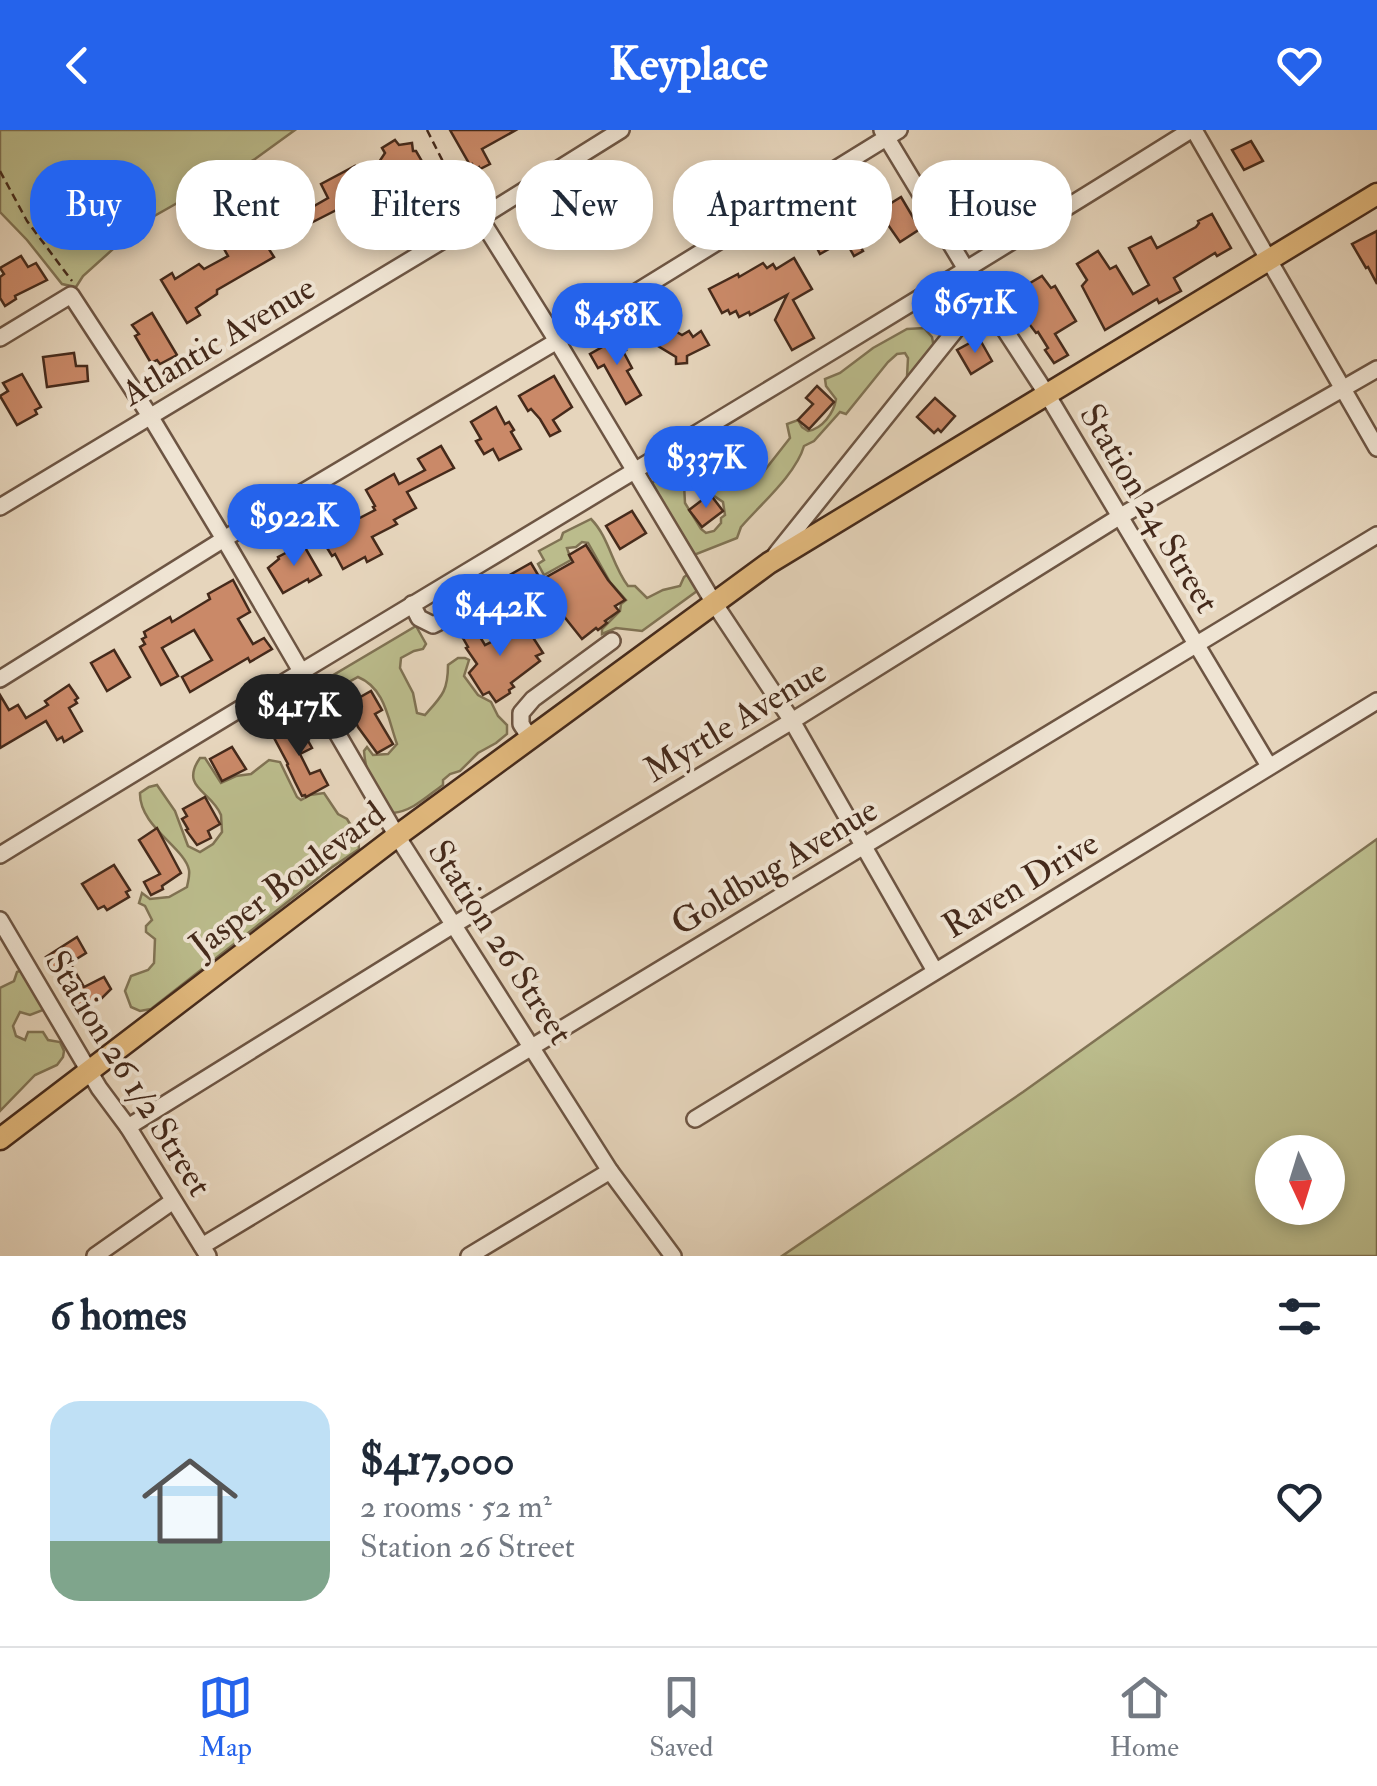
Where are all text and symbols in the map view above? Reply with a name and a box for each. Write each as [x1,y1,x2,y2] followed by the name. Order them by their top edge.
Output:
[609,37,768,93] text: Keyplace
[50,38,105,93] icon: back
[1272,38,1327,93] icon: heart
[30,160,156,250] chip: Buy
[176,160,315,250] chip: Rent
[335,160,496,250] chip: Filters
[516,160,653,250] chip: New
[673,160,892,250] chip: Apartment
[912,160,1072,250] chip: House
[113,266,323,416] street label: Atlantic Avenue
[905,271,1045,356] pin: $671K
[547,283,687,368] pin: $458K
[934,283,1016,323] text: $671K
[574,295,660,335] text: $458K
[1069,396,1229,621] street label: Station 24 Street
[636,426,776,511] pin: $337K
[666,438,746,478] text: $337K
[224,484,364,569] pin: $922K
[249,496,339,536] text: $922K
[430,574,570,659] pin: $442K
[454,586,546,626] text: $442K
[636,649,835,793] street label: Myrtle Avenue
[229,674,369,759] pin: $417K
[257,686,341,726] text: $417K
[663,788,886,946] street label: Goldbug Avenue
[180,792,394,968] street label: Jasper Boulevard
[935,821,1106,948] street label: Raven Drive
[418,832,583,1053] street label: Station 26 Street
[35,942,221,1205] street label: Station 26 1/2 Street
[1255,1135,1345,1225] north arrow
[1255,1135,1345,1225] map controls
[1272,1289,1327,1344] icon: filters
[50,1290,187,1342] text: 6 homes
[360,1435,514,1487] text: $417,000
[130,1441,250,1561] icon: home
[1272,1474,1327,1529] icon: heart
[360,1487,552,1527] text: 2 rooms · 52 m²
[360,1527,575,1567] text: Station 26 Street
[198,1670,253,1765] tab: Map
[649,1670,713,1765] tab: Saved
[1109,1670,1179,1765] tab: Home

